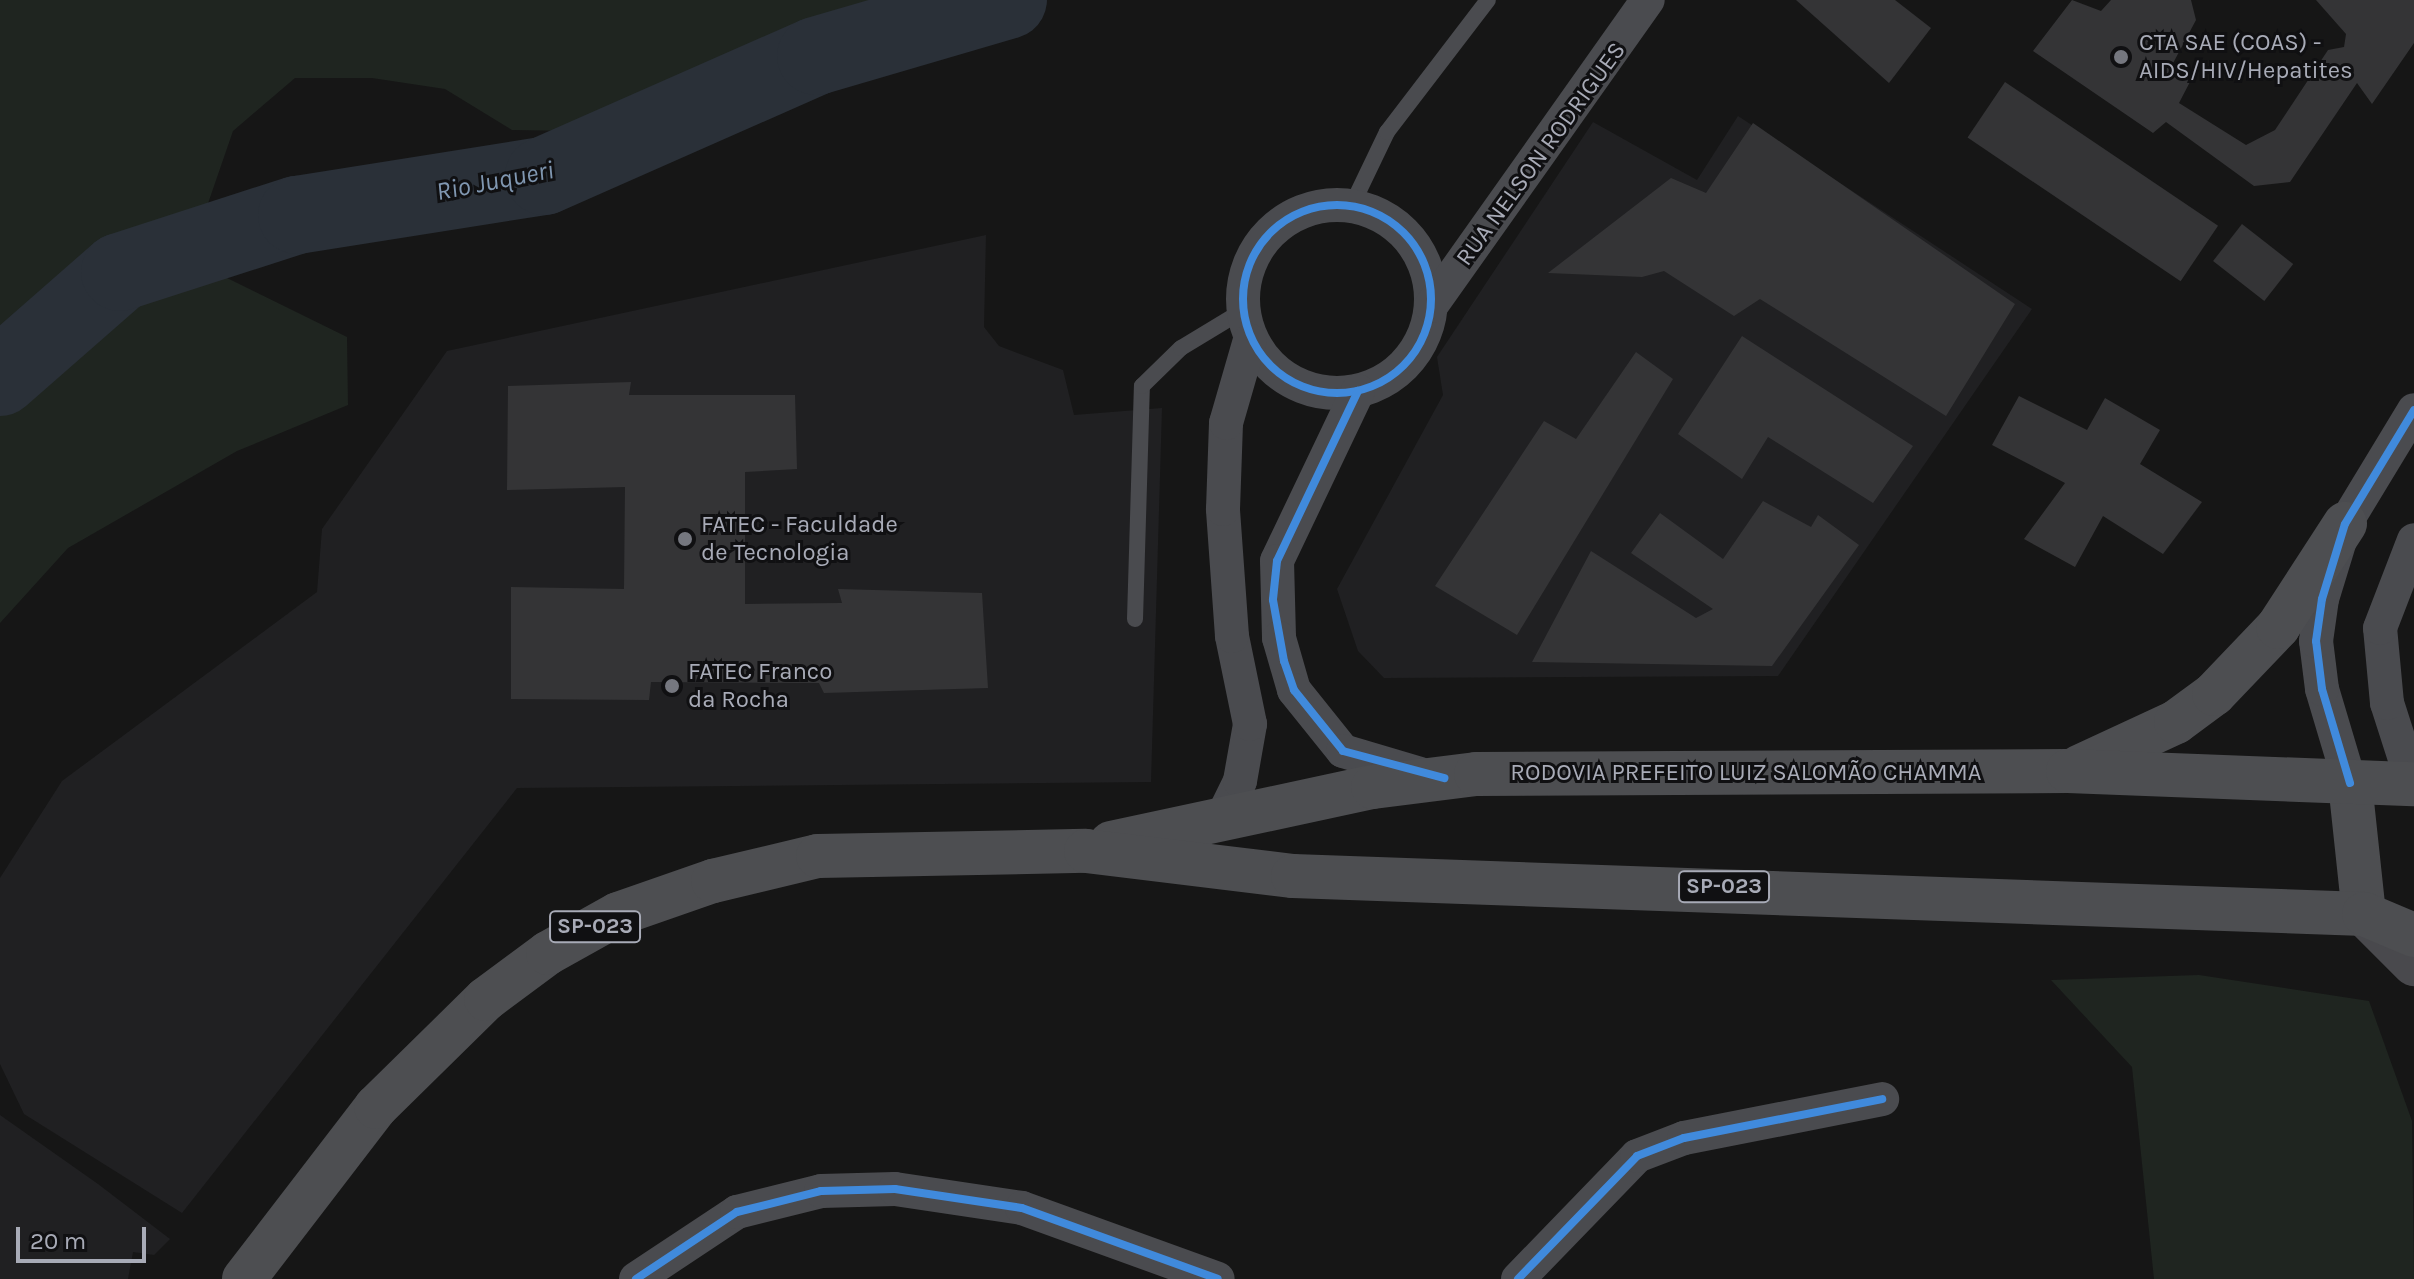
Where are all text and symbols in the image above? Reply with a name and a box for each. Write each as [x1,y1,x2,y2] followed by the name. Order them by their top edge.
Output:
[2139,29,2353,85] place label: CTA SAE (COAS) - AIDS/HIV/Hepatites
[1450,36,1632,272] street label: RUA NELSON RODRIGUES
[2110,46,2132,68] marker: CTA SAE (COAS) - AIDS/HIV/Hepatites
[434,154,556,208] water label: Rio Juqueri
[701,511,898,567] place label: FATEC - Faculdade de Tecnologia
[676,530,694,548] marker: FATEC - Faculdade de Tecnologia
[688,658,832,714] place label: FATEC Franco da Rocha
[663,677,681,695] marker: FATEC Franco da Rocha
[1510,759,1982,787] street label: RODOVIA PREFEITO LUIZ SALOMÃO CHAMMA
[1678,869,1770,905] road number: SP-023
[549,909,641,945] road number: SP-023
[20,1211,150,1261] scale bar
[30,1227,86,1255] text: 20 m

